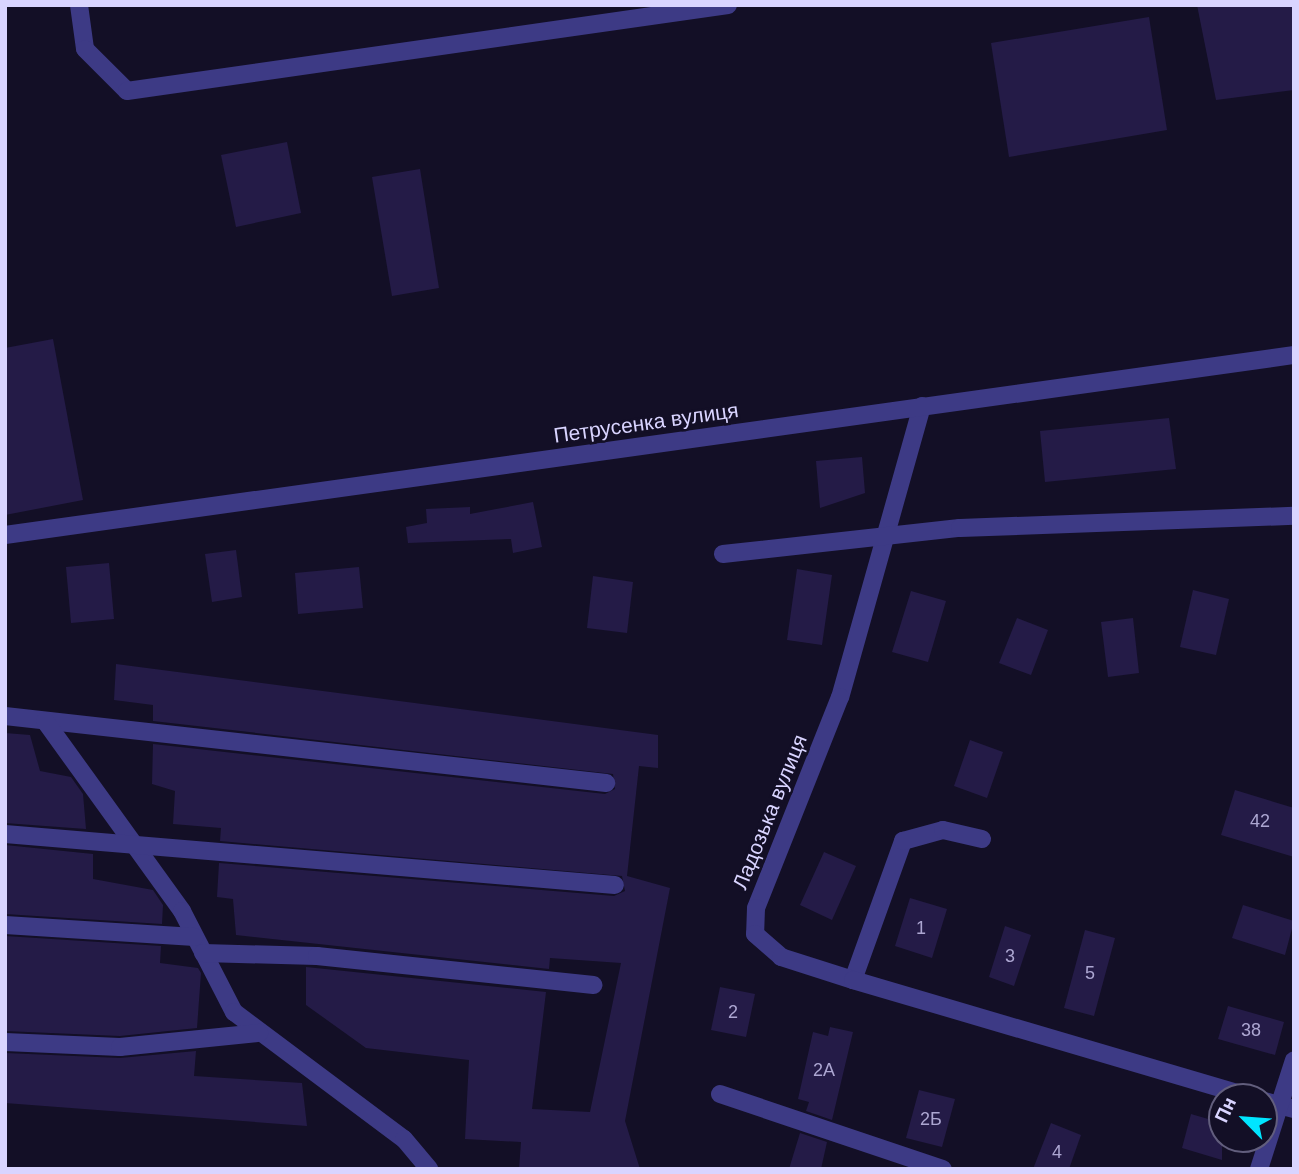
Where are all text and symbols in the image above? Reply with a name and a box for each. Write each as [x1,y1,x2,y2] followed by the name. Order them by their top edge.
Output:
[552,398,740,448] street label: Петрусенка вулиця
[727,731,813,893] street label: Ладозька вулиця
[1250,810,1270,832] house number: 42
[916,917,926,939] house number: 1
[1005,945,1015,967] house number: 3
[1085,962,1095,984] house number: 5
[728,1001,738,1023] house number: 2
[1241,1019,1261,1041] house number: 38
[813,1059,835,1081] house number: 2А
[1208,1083,1278,1153] north arrow
[1210,1094,1240,1126] text: Пн
[920,1108,942,1130] house number: 2Б
[1052,1141,1062,1163] house number: 4

